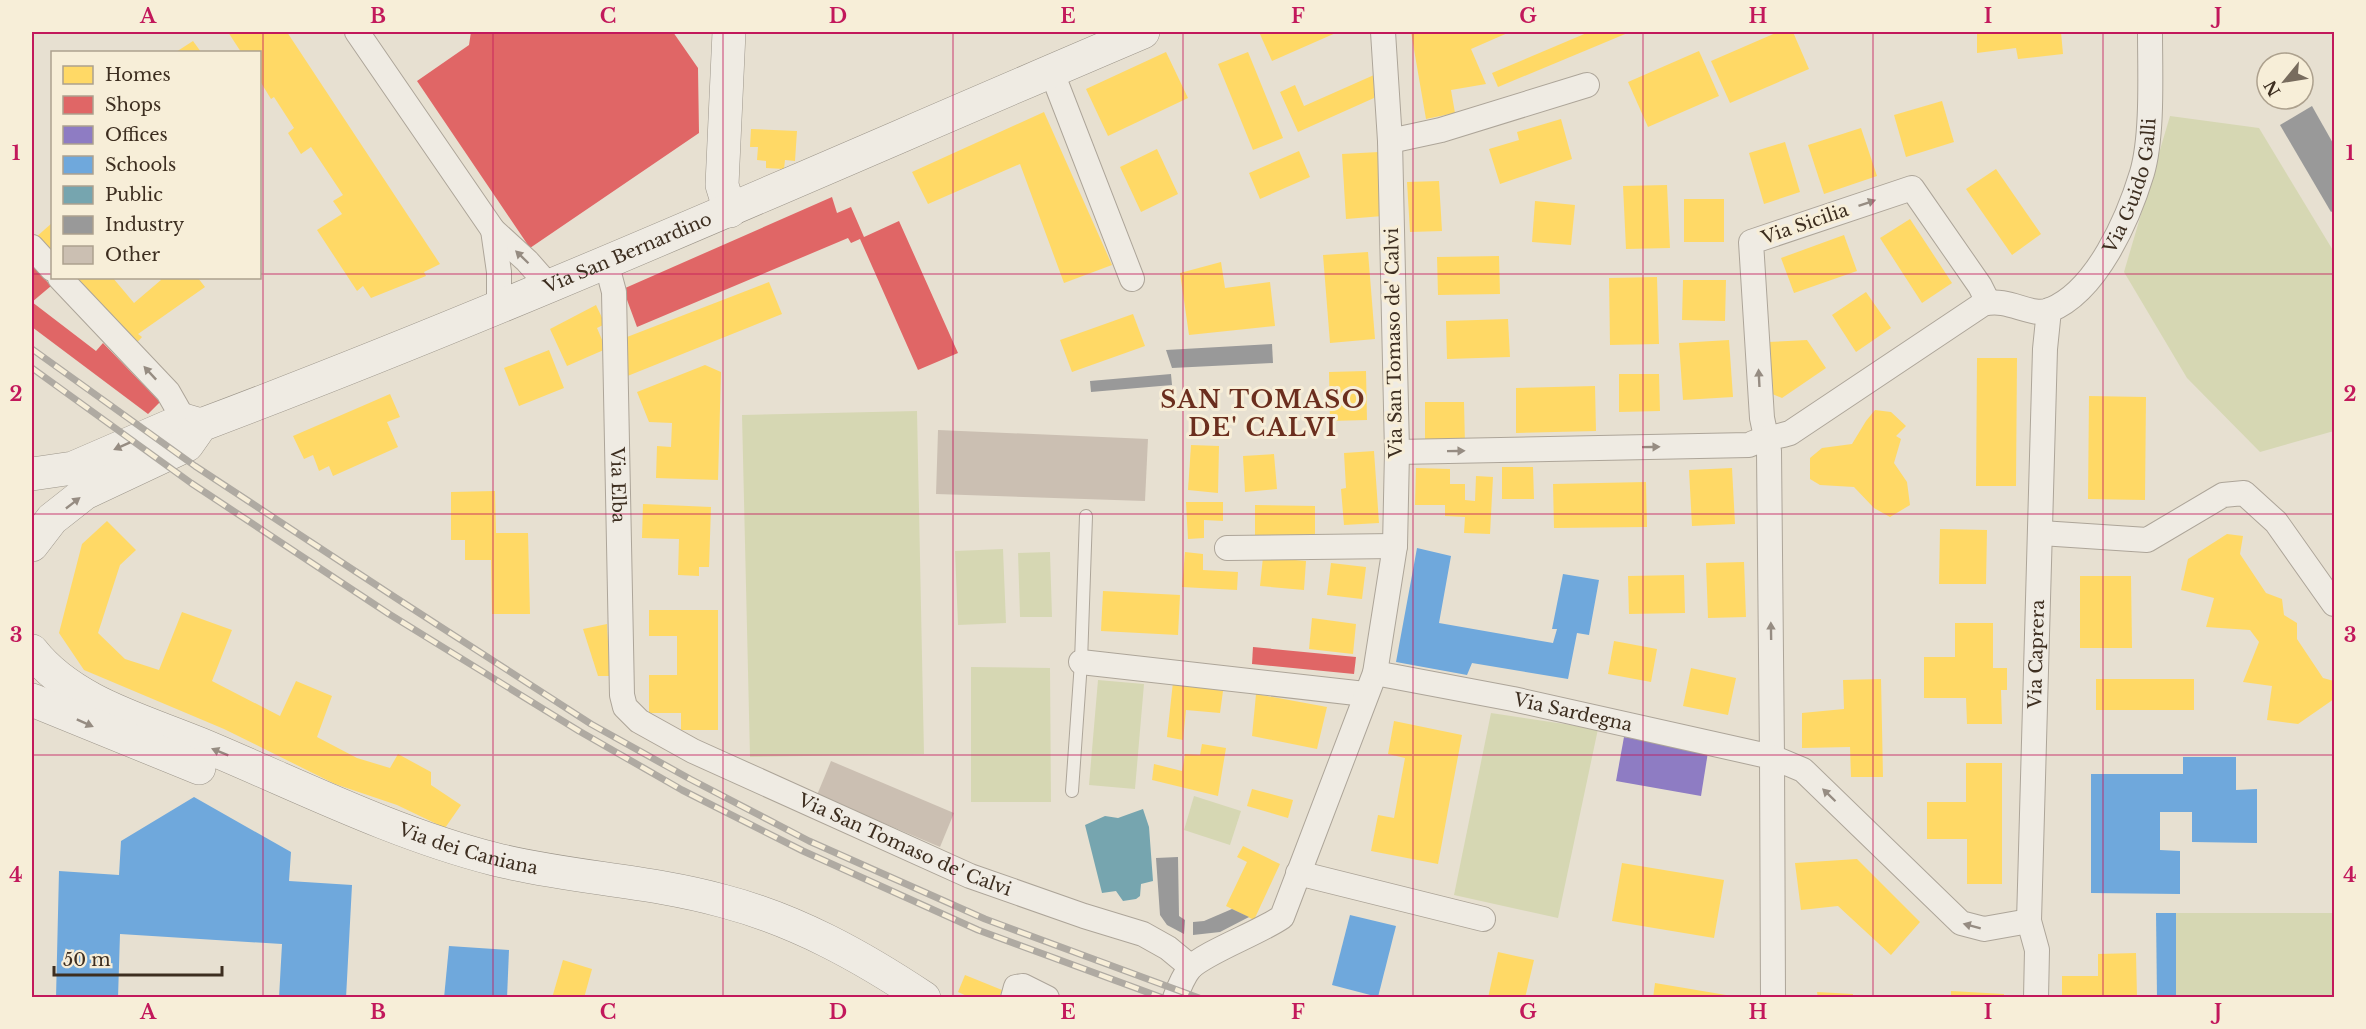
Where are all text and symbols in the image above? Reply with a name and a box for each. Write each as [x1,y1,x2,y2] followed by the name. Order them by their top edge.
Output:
[139,4,157,28] text: A
[370,4,386,28] text: B
[600,4,616,28] text: C
[829,4,847,28] text: D
[1060,4,1076,28] text: E
[1291,4,1305,28] text: F
[1519,4,1537,28] text: G
[1749,4,1768,28] text: H
[1984,4,1992,28] text: I
[2210,4,2222,28] text: J
[51,51,261,279] legend
[2255,51,2315,111] north arrow
[105,64,171,86] text: Homes
[2260,77,2284,100] text: N
[105,94,161,116] text: Shops
[2098,117,2161,258] street label: Via Guido Galli
[105,124,168,146] text: Offices
[12,141,21,165] text: 1
[2346,141,2355,165] text: 1
[105,154,176,176] text: Schools
[105,184,163,206] text: Public
[1858,197,1876,207] one-way arrow
[1758,199,1851,249] street label: Via Sicilia
[539,208,715,299] street label: Via San Bernardino
[105,214,185,236] text: Industry
[1381,228,1407,459] street label: Via San Tomaso de' Calvi
[105,244,161,266] text: Other
[515,250,530,264] one-way arrow
[144,366,157,381] one-way arrow
[1755,368,1764,387] one-way arrow
[9,382,23,406] text: 2
[2343,382,2357,406] text: 2
[1160,385,1366,442] district label: SAN TOMASO DE' CALVI
[113,442,130,451] one-way arrow
[1641,442,1660,452] one-way arrow
[606,446,630,523] street label: Via Elba
[1446,446,1465,456] one-way arrow
[65,498,80,510] one-way arrow
[2024,599,2049,710] street label: Via Caprera
[1766,622,1776,641] one-way arrow
[10,623,22,647] text: 3
[2344,623,2356,647] text: 3
[1511,688,1634,736] street label: Via Sardegna
[77,718,94,727] one-way arrow
[210,747,228,757] one-way arrow
[1822,788,1837,802] one-way arrow
[794,789,1015,901] street label: Via San Tomaso de' Calvi
[394,818,540,879] street label: Via dei Caniana
[9,863,23,887] text: 4
[2343,863,2357,887] text: 4
[1963,920,1981,930] one-way arrow
[54,939,222,977] scale bar
[63,949,111,971] text: 50 m
[139,1000,157,1024] text: A
[370,1000,386,1024] text: B
[600,1000,616,1024] text: C
[829,1000,847,1024] text: D
[1060,1000,1076,1024] text: E
[1291,1000,1305,1024] text: F
[1519,1000,1537,1024] text: G
[1749,1000,1768,1024] text: H
[1984,1000,1992,1024] text: I
[2210,1000,2222,1024] text: J

